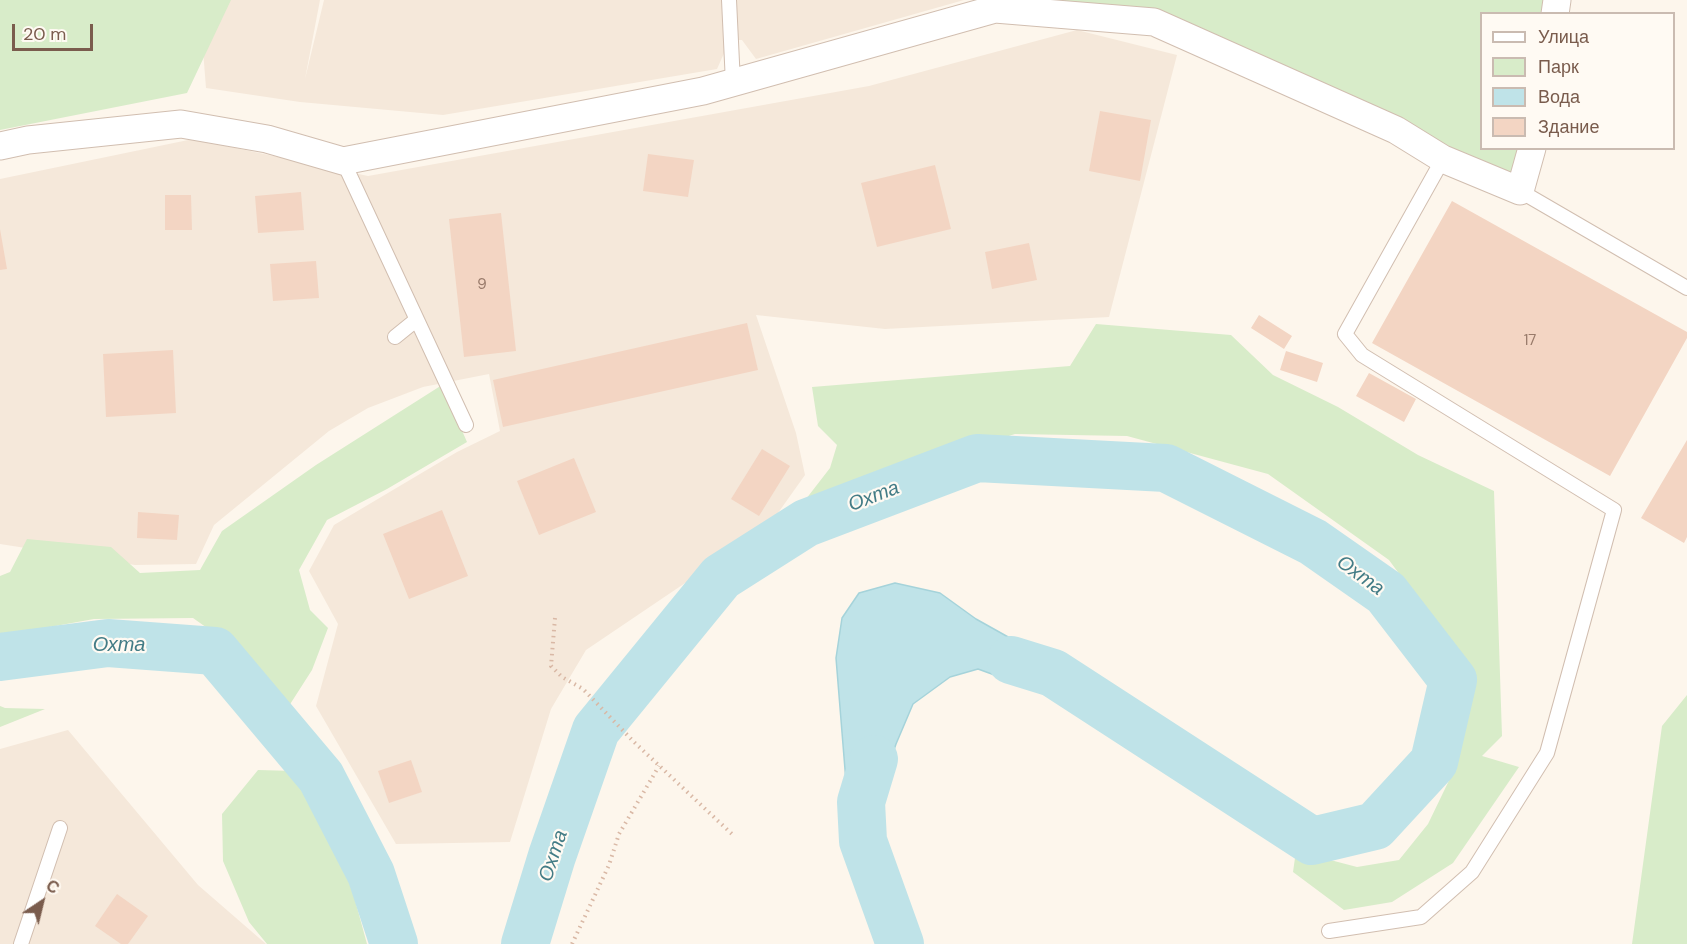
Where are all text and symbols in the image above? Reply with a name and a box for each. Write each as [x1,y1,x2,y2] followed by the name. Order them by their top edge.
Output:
[15,12,96,50] scale bar
[1480,12,1675,150] legend
[23,22,66,46] text: 20 m
[1538,25,1589,49] text: Улица
[1538,55,1579,79] text: Парк
[1538,85,1580,109] text: Вода
[1538,115,1599,139] text: Здание
[477,276,487,294] house number: 9
[1524,332,1536,350] house number: 17
[845,476,903,518] water label: Охта
[1332,551,1388,601] water label: Охта
[93,634,145,658] water label: Охта
[534,827,574,885] water label: Охта
[12,872,72,932] north arrow
[42,875,63,899] text: С

